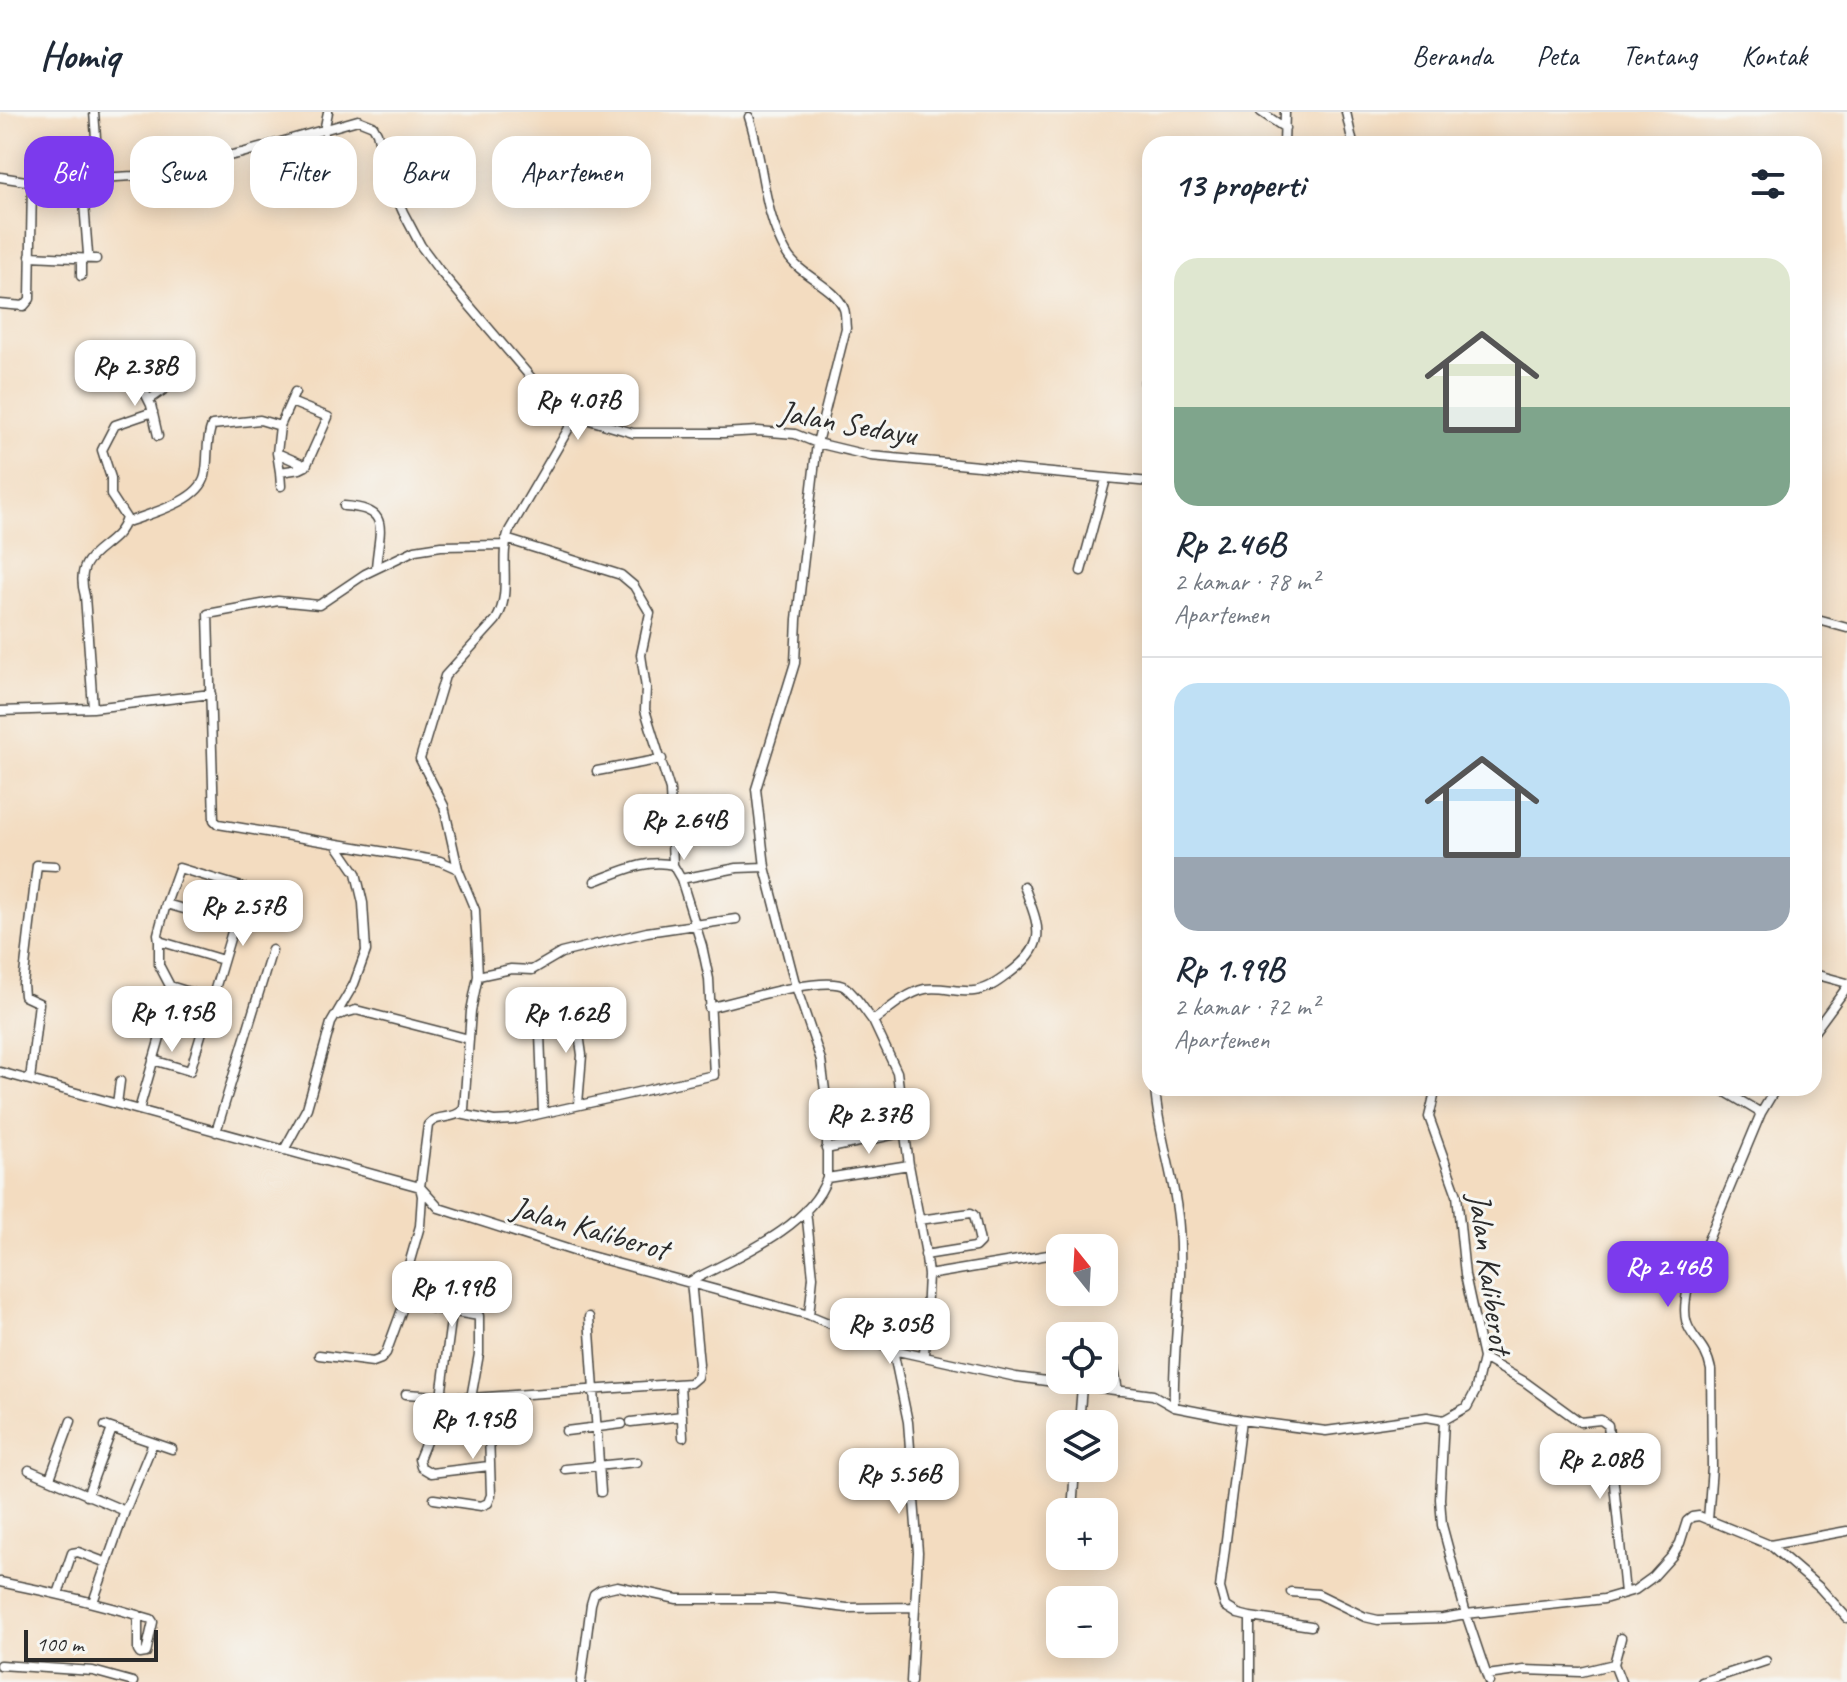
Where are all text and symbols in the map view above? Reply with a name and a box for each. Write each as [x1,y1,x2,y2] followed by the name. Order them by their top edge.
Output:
[40,32,119,79] text: Homiq
[1412,38,1492,73] text: Beranda
[1536,38,1578,73] text: Peta
[1622,38,1697,73] text: Tentang
[1741,38,1807,73] text: Kontak
[24,136,114,208] chip: Beli
[130,136,234,208] chip: Sewa
[250,136,357,208] chip: Filter
[373,136,476,208] chip: Baru
[492,136,651,208] chip: Apartemen
[1746,162,1790,206] icon: filters
[1174,163,1305,206] text: 13 properti
[1410,310,1554,454] icon: home
[52,340,218,408] pin: Rp 2.38B
[93,349,177,382] text: Rp 2.38B
[495,374,661,442] pin: Rp 4.07B
[536,383,620,416] text: Rp 4.07B
[774,390,922,456] street label: Jalan Sedayu
[1174,522,1285,565] text: Rp 2.46B
[1174,565,1319,598] text: 2 kamar · 78 m²
[1174,598,1269,631] text: Apartemen
[1410,735,1554,879] icon: home
[601,794,767,862] pin: Rp 2.64B
[641,803,727,836] text: Rp 2.64B
[160,880,326,948] pin: Rp 2.57B
[201,889,285,922] text: Rp 2.57B
[1174,947,1284,990] text: Rp 1.99B
[89,986,255,1054] pin: Rp 1.95B
[483,987,649,1055] pin: Rp 1.62B
[1174,990,1319,1023] text: 2 kamar · 72 m²
[130,995,214,1028] text: Rp 1.95B
[523,996,609,1029] text: Rp 1.62B
[1174,1023,1269,1056] text: Apartemen
[786,1088,952,1156] pin: Rp 2.37B
[827,1097,911,1130] text: Rp 2.37B
[505,1186,677,1271] street label: Jalan Kaliberot
[1458,1188,1522,1360] street label: Jalan Kaliberot
[1046,1234,1118,1306] north arrow
[1046,1234,1118,1658] map controls
[1585,1241,1751,1309] pin: Rp 2.46B
[1625,1250,1711,1283] text: Rp 2.46B
[369,1261,535,1329] pin: Rp 1.99B
[410,1270,494,1303] text: Rp 1.99B
[807,1298,973,1366] pin: Rp 3.05B
[848,1307,932,1340] text: Rp 3.05B
[1046,1322,1118,1394] button: locate
[390,1393,556,1461] pin: Rp 1.95B
[431,1402,515,1435] text: Rp 1.95B
[1046,1410,1118,1482] button: layers
[1517,1433,1683,1501] pin: Rp 2.08B
[1558,1442,1642,1475] text: Rp 2.08B
[816,1448,982,1516] pin: Rp 5.56B
[857,1457,941,1490] text: Rp 5.56B
[1046,1498,1118,1570] button: +
[1046,1586,1118,1658] button: −
[24,1626,158,1662] scale bar
[36,1630,83,1658] text: 100 m

